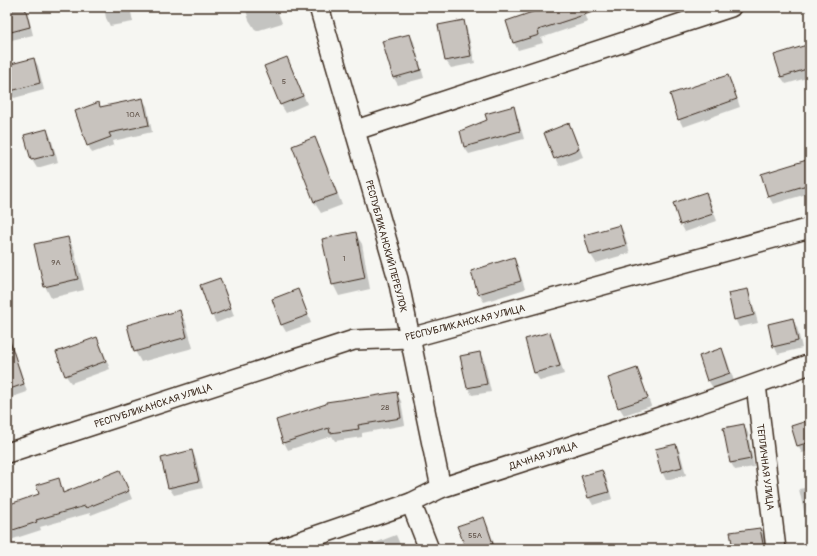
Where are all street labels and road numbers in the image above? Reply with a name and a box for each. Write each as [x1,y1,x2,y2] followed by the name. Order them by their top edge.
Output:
[363,179,411,314] street label: РЕСПУБЛИКАНСКИЙ ПЕРЕУЛОК
[404,302,527,344] street label: РЕСПУБЛИКАНСКАЯ УЛИЦА
[93,381,214,431] street label: РЕСПУБЛИКАНСКАЯ УЛИЦА
[754,423,776,512] street label: ТЕПЛИЧНАЯ УЛИЦА
[507,439,579,473] street label: ДАЧНАЯ УЛИЦА

